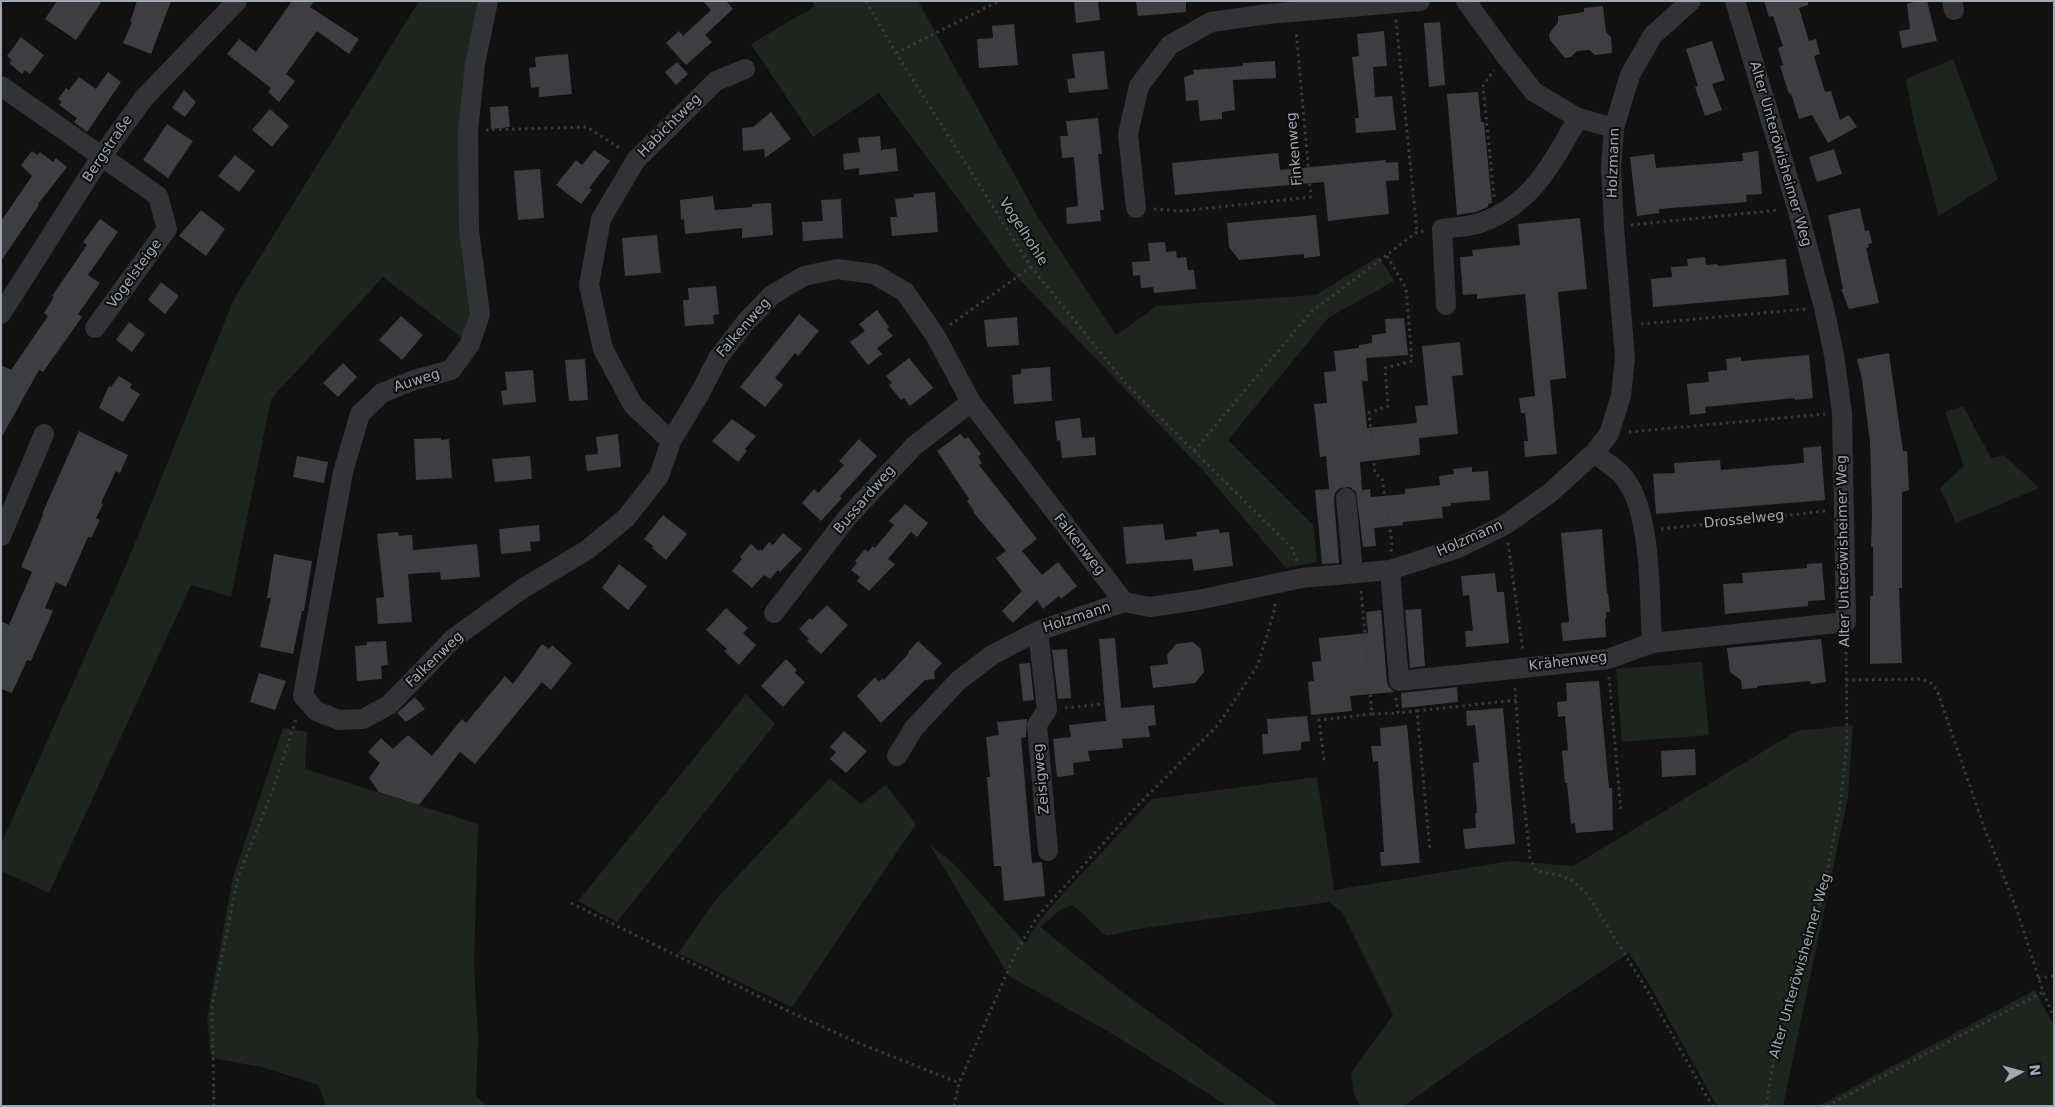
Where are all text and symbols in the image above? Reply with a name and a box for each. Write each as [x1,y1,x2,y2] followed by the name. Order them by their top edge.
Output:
[1745,59,1815,249] street label: Alter Unteröwisheimer Weg
[635,91,705,161] street label: Habichtweg
[1283,111,1307,187] street label: Finkenweg
[79,112,137,186] street label: Bergstraße
[1604,128,1624,198] street label: Holzmann
[995,195,1051,269] street label: Vogelhohle
[104,236,166,312] street label: Vogelsteige
[714,295,774,361] street label: Falkenweg
[392,366,442,396] street label: Auweg
[1834,455,1854,647] street label: Alter Unteröwisheimer Weg
[831,462,899,538] street label: Bussardweg
[1703,507,1785,533] street label: Drosselweg
[1050,511,1108,579] street label: Falkenweg
[1434,517,1506,561] street label: Holzmann
[1041,599,1113,637] street label: Holzmann
[403,629,467,691] street label: Falkenweg
[1528,649,1608,675] street label: Krähenweg
[1031,743,1053,815] street label: Zeisigweg
[1766,871,1836,1061] street label: Alter Unteröwisheimer Weg
[1995,1047,2045,1097] north arrow
[2026,1063,2044,1077] text: N

